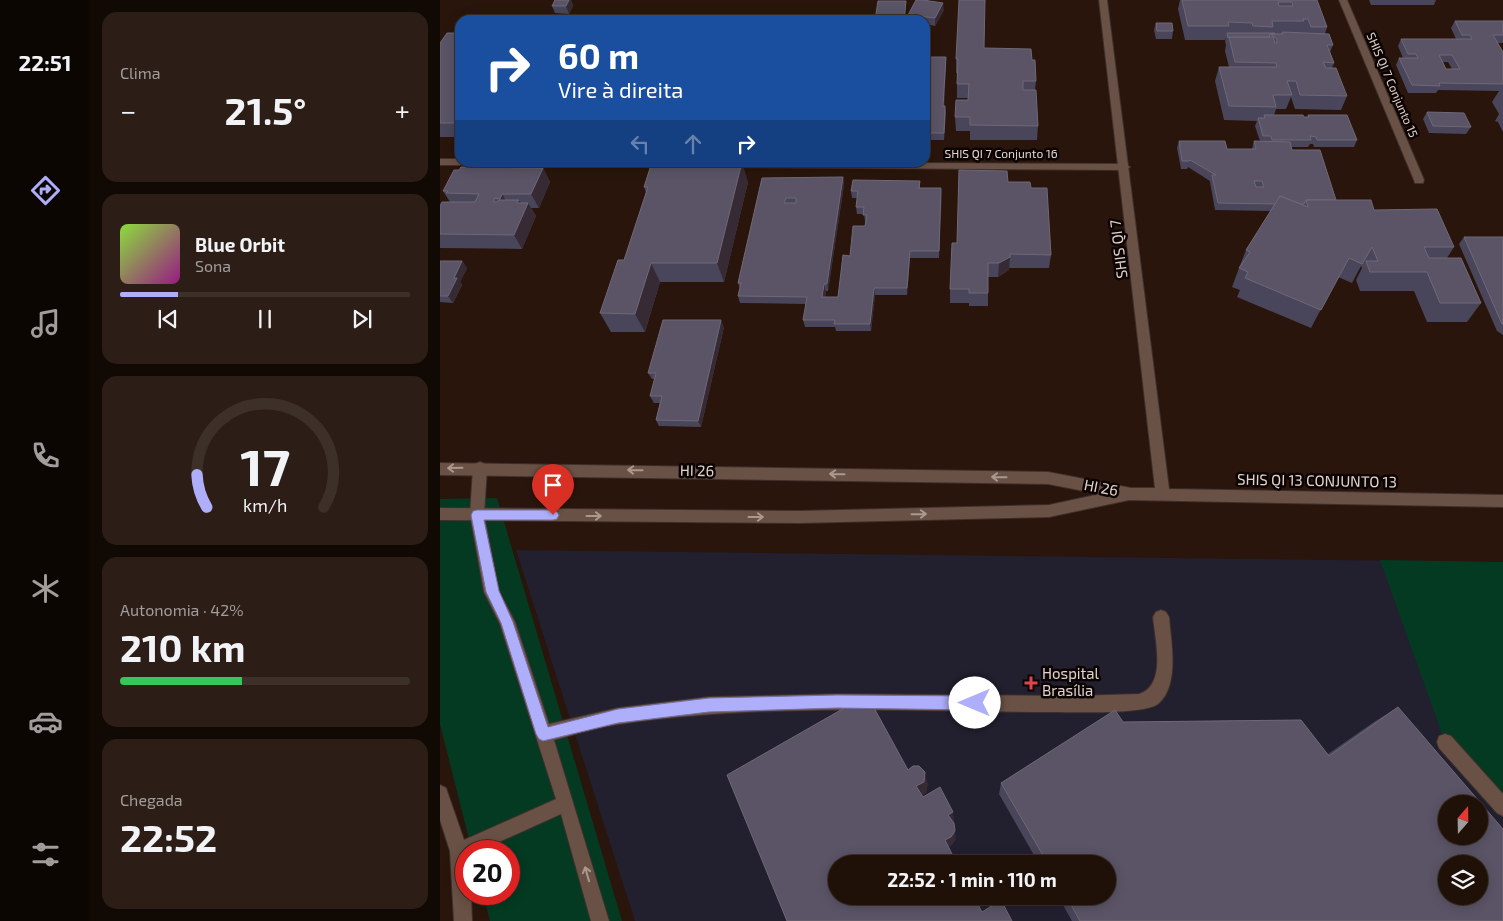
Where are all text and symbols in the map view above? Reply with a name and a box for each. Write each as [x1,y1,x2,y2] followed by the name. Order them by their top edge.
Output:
[1364,30,1421,140] street label: SHIS QI 7 Conjunto 15
[558,34,639,76] text: 60 m
[475,35,540,100] icon: right
[19,49,71,75] text: 22:51
[120,63,161,82] text: Clima
[558,76,683,102] text: Vire à direita
[225,87,306,133] text: 21.5°
[120,93,136,127] text: −
[395,93,410,127] text: +
[626,130,654,158] icon: left
[679,130,707,158] icon: ahead
[732,130,760,158] icon: right
[944,146,1058,161] street label: SHIS QI 7 Conjunto 16
[28,173,63,208] icon: directions
[1105,218,1132,280] street label: SHIS QI 7
[195,233,285,256] text: Blue Orbit
[195,256,231,275] text: Sona
[154,305,182,333] icon: previous
[251,305,279,333] icon: pause
[348,305,376,333] icon: next
[28,306,63,341] icon: music
[240,434,290,496] text: 17
[28,438,63,473] icon: phone
[680,461,714,479] street label: HI 26
[448,463,464,473] one-way arrow
[532,464,574,515] pin
[628,466,644,475] one-way arrow
[829,469,845,479] one-way arrow
[1237,470,1397,491] street label: SHIS QI 13 CONJUNTO 13
[539,471,567,499] icon: arrive
[991,472,1008,482] one-way arrow
[1083,475,1120,499] street label: HI 26
[243,494,287,516] text: km/h
[910,509,926,519] one-way arrow
[585,511,601,521] one-way arrow
[748,512,764,522] one-way arrow
[28,571,63,606] icon: climate
[120,600,243,619] text: Autonomia · 42%
[120,624,245,670] text: 210 km
[1042,664,1100,699] place label: Hospital Brasília
[948,676,1000,728] position arrow
[1024,676,1038,690] marker: Hospital Brasília
[28,704,63,739] icon: car
[120,790,183,809] text: Chegada
[1438,795,1488,845] north arrow
[1438,795,1488,905] map controls
[120,814,217,860] text: 22:52
[28,837,63,872] icon: filters
[455,840,520,905] speed limit sign: 20
[1438,855,1488,905] button: layers
[581,867,591,883] one-way arrow
[887,868,1057,891] text: 22:52 · 1 min · 110 m

